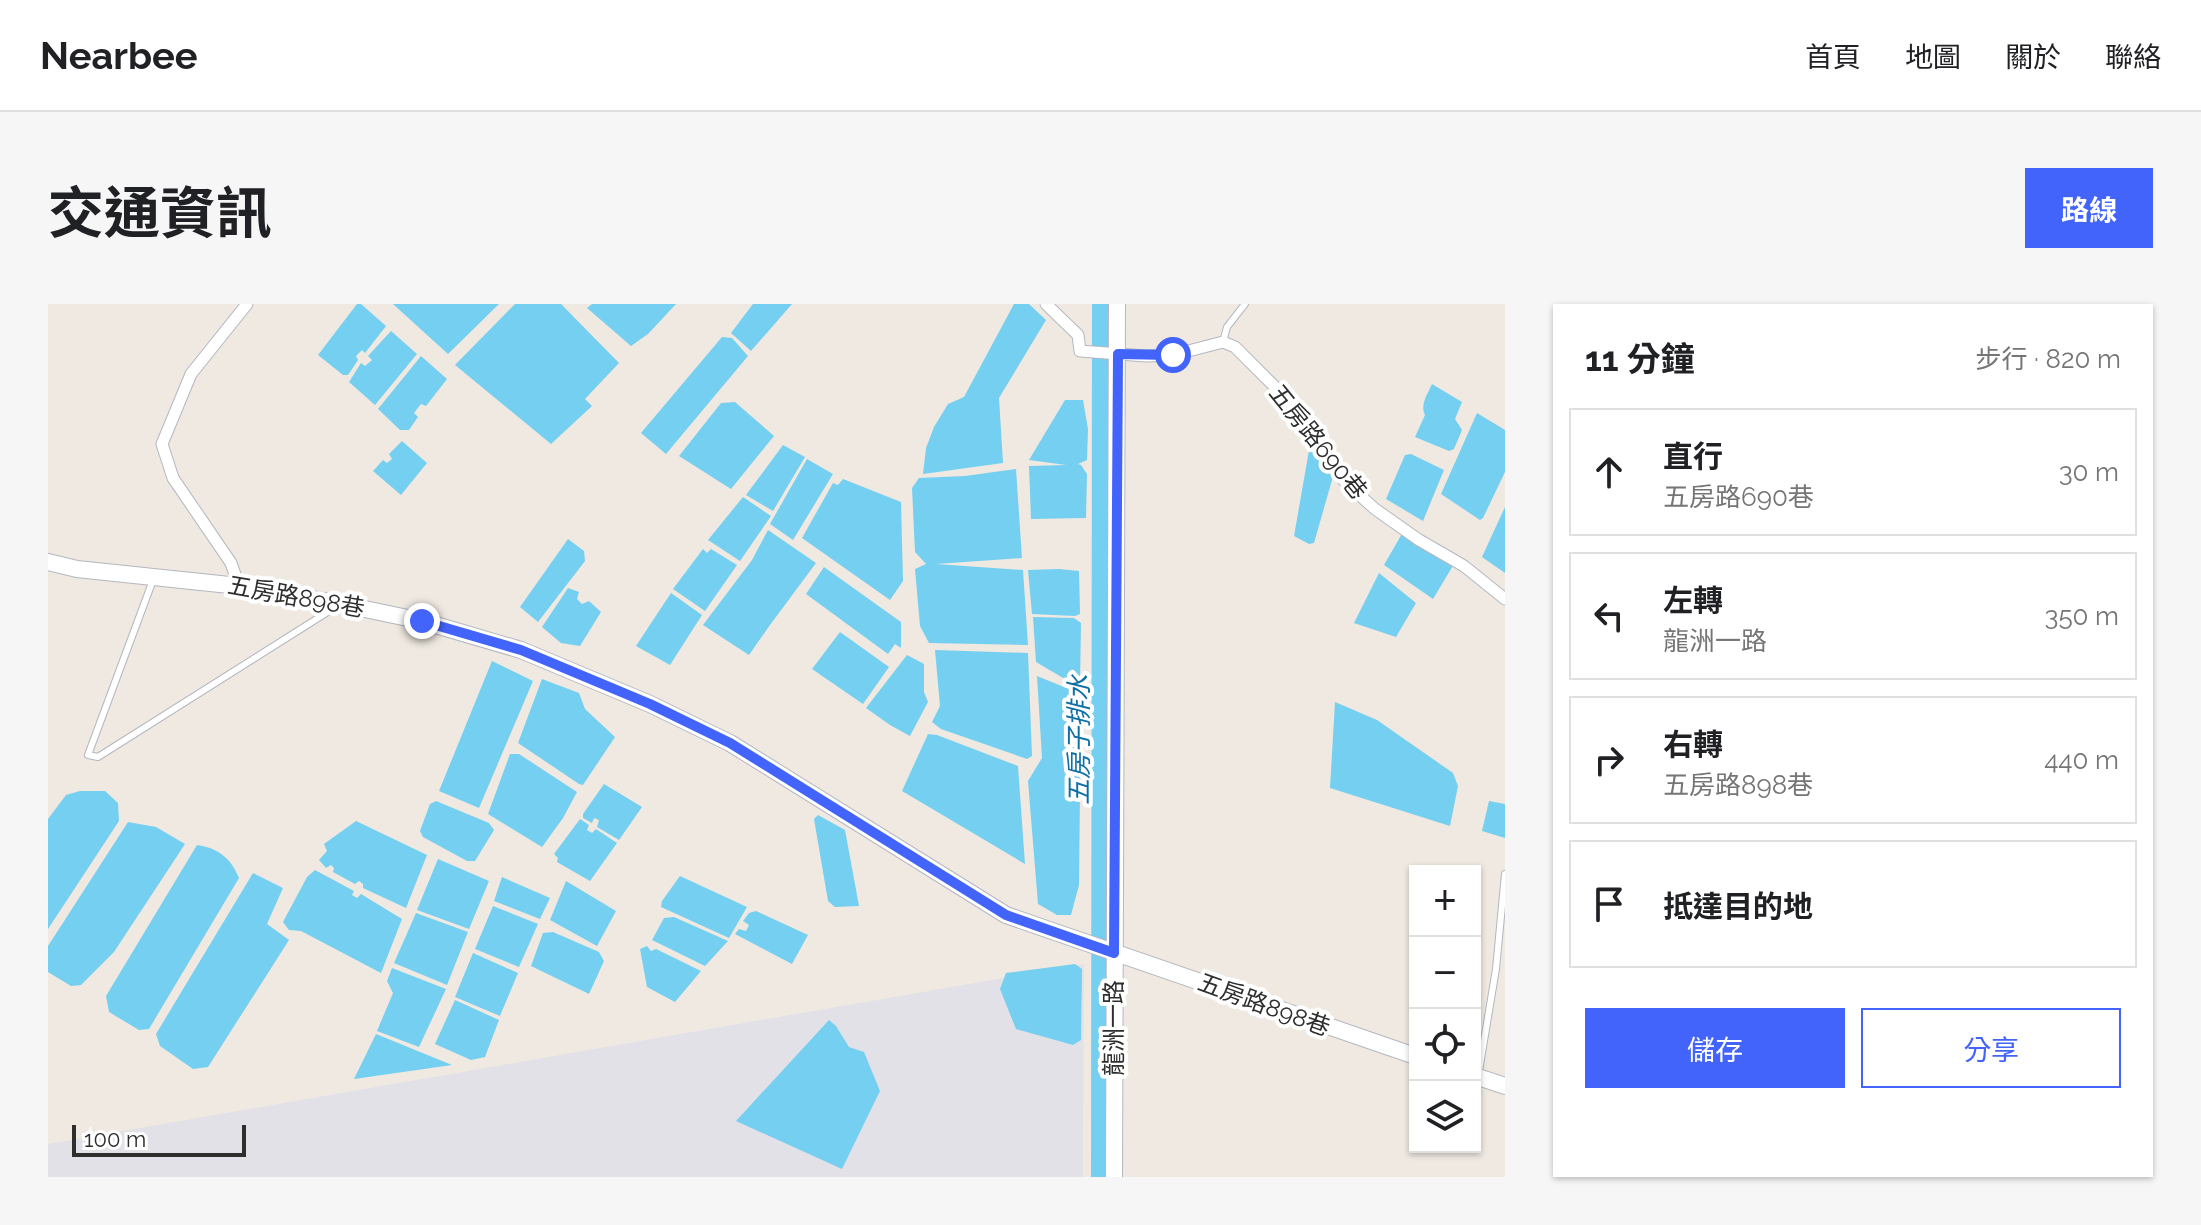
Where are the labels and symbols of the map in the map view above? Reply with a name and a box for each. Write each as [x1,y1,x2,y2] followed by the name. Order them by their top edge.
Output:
[1155,337,1191,373] route start
[1263,378,1373,505] street label: 五房路690巷
[225,570,367,623] street label: 五房路898巷
[404,603,440,639] route end
[1064,674,1094,805] water label: 五房子排水
[1194,967,1334,1042] street label: 五房路898巷
[1099,980,1128,1076] street label: 龍洲一路
[72,1121,246,1157] scale bar

